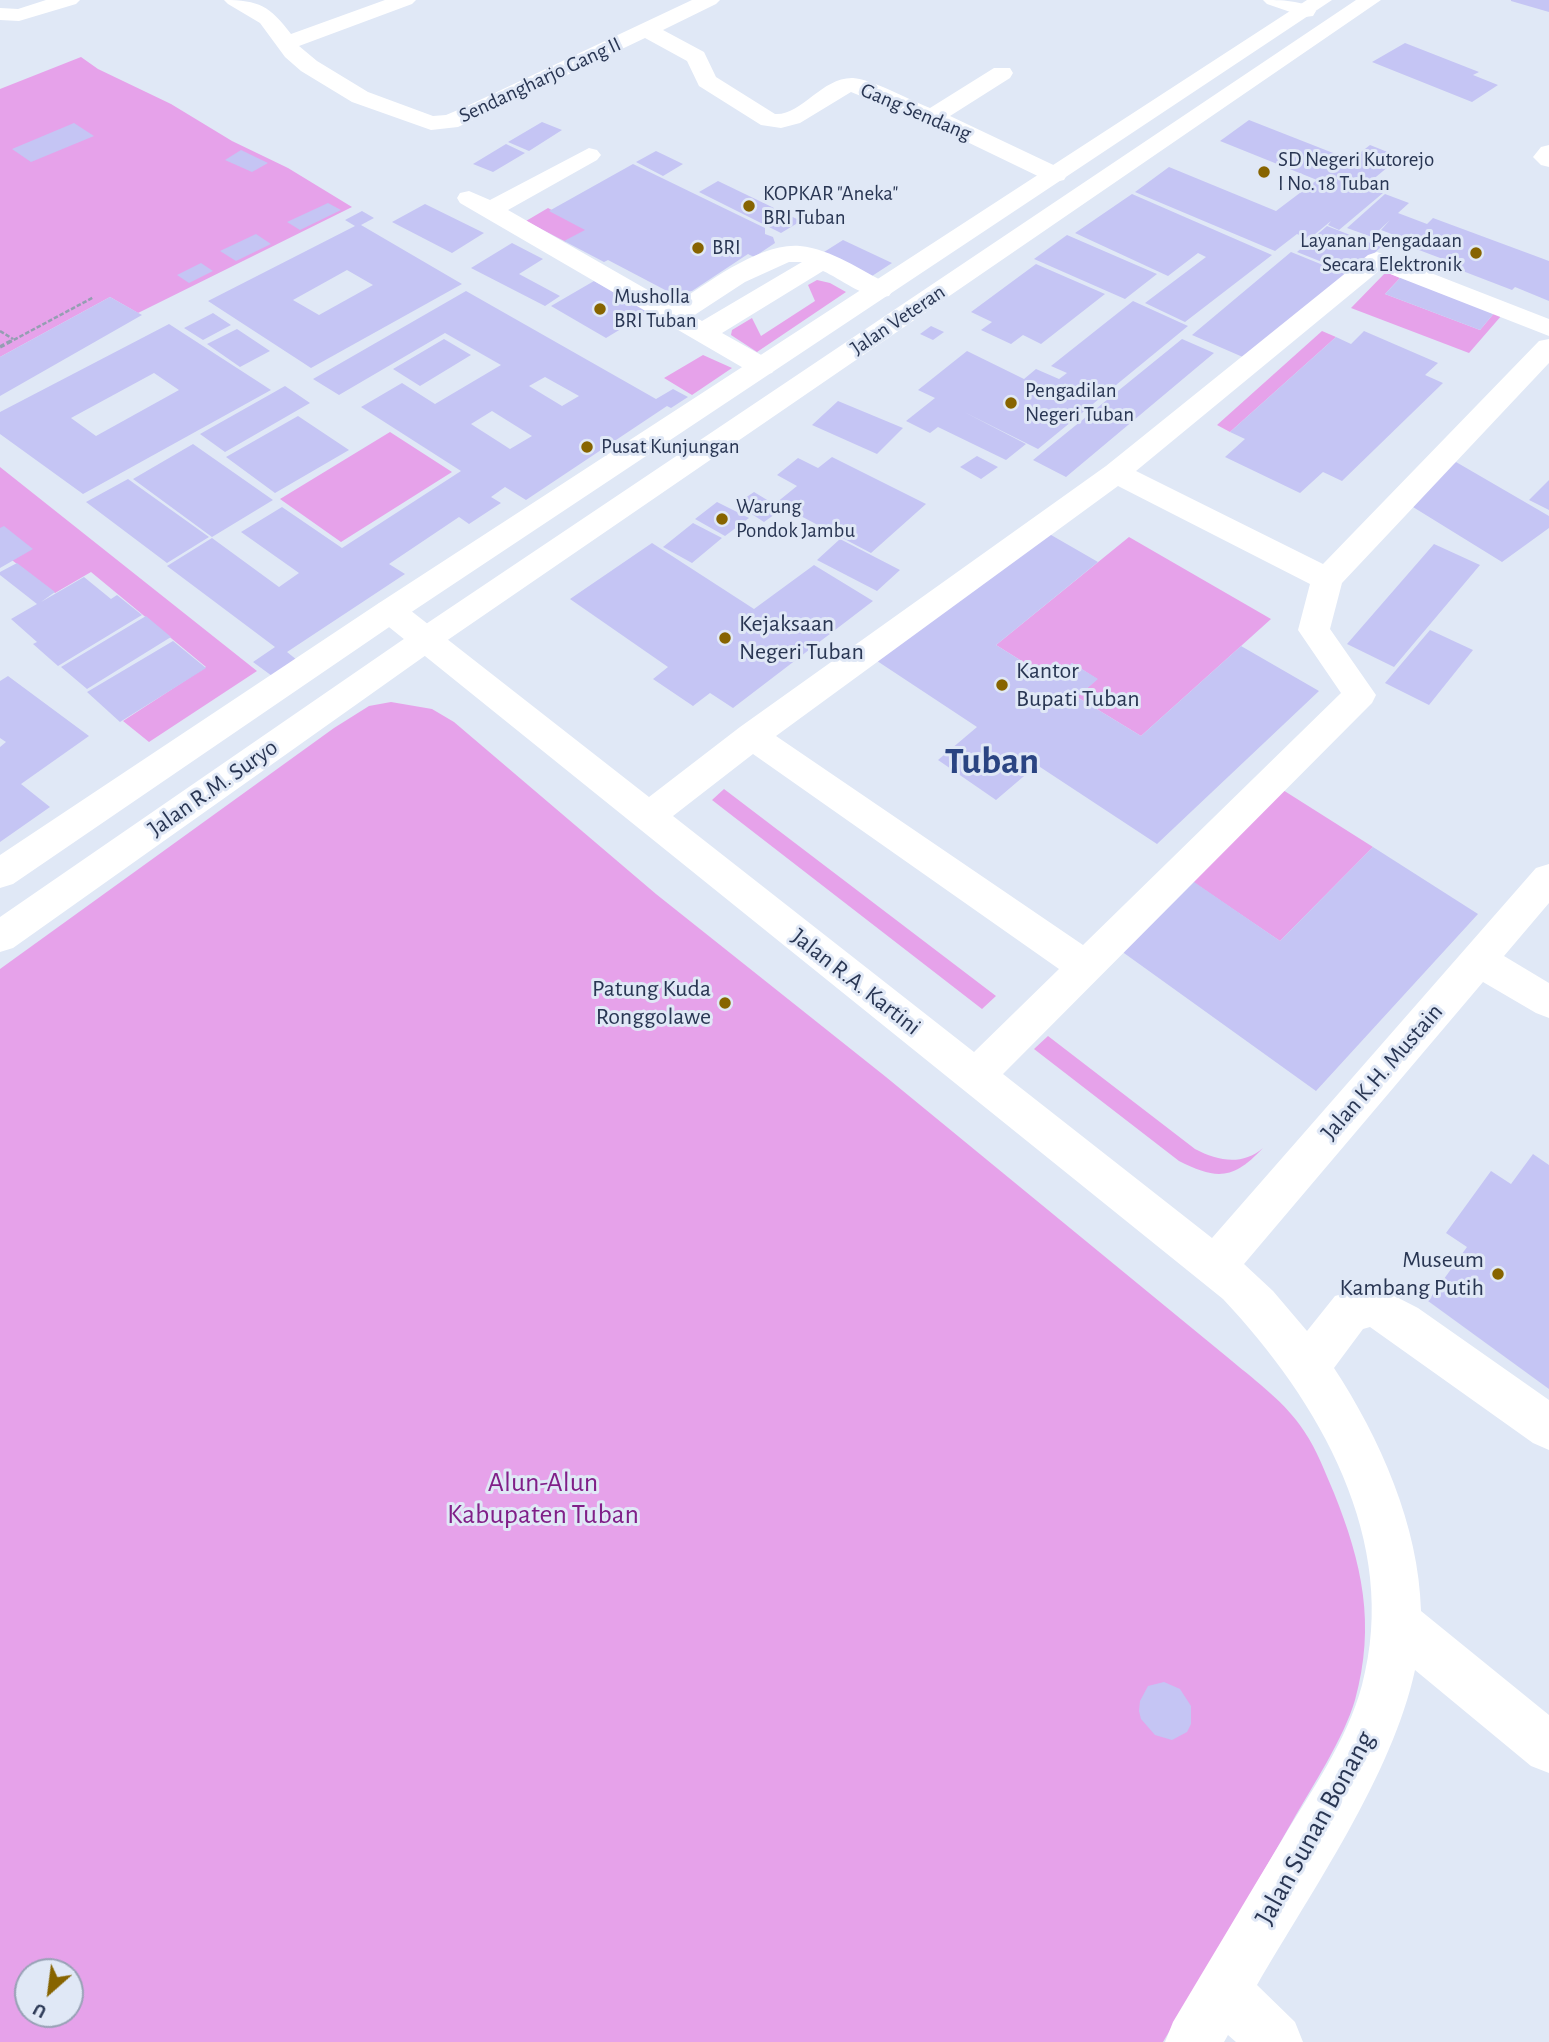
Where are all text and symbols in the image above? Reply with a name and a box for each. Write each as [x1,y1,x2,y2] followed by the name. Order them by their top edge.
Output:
[455,31,625,129] street label: Sendangharjo Gang II
[857,77,975,147] street label: Gang Sendang
[1278,147,1434,197] place label: SD Negeri Kutorejo I No. 18 Tuban
[1256,164,1272,180] marker: SD Negeri Kutorejo I No. 18 Tuban
[763,181,898,231] place label: KOPKAR "Aneka" BRI Tuban
[741,198,757,214] marker: KOPKAR "Aneka" BRI Tuban
[1300,228,1462,278] place label: Layanan Pengadaan Secara Elektronik
[712,235,741,261] place label: BRI
[690,240,706,256] marker: BRI
[1468,245,1484,261] marker: Layanan Pengadaan Secara Elektronik
[846,279,950,361] street label: Jalan Veteran
[614,284,697,334] place label: Musholla BRI Tuban
[592,301,608,317] marker: Musholla BRI Tuban
[1025,378,1134,428] place label: Pengadilan Negeri Tuban
[1003,395,1019,411] marker: Pengadilan Negeri Tuban
[601,434,740,460] place label: Pusat Kunjungan
[579,439,595,455] marker: Pusat Kunjungan
[736,494,855,544] place label: Warung Pondok Jambu
[714,511,730,527] marker: Warung Pondok Jambu
[739,610,864,666] place label: Kejaksaan Negeri Tuban
[717,630,733,646] marker: Kejaksaan Negeri Tuban
[1016,657,1140,713] place label: Kantor Bupati Tuban
[994,677,1010,693] marker: Kantor Bupati Tuban
[143,733,283,843] street label: Jalan R.M. Suryo
[945,739,1039,785] district label: Tuban
[785,922,927,1042] street label: Jalan R.A. Kartini
[592,975,711,1031] place label: Patung Kuda Ronggolawe
[717,995,733,1011] marker: Patung Kuda Ronggolawe
[1315,998,1449,1146] street label: Jalan K.H. Mustain
[1340,1246,1484,1302] place label: Museum Kambang Putih
[1490,1266,1506,1282] marker: Museum Kambang Putih
[447,1466,639,1532] park label: Alun-Alun Kabupaten Tuban
[1248,1725,1382,1931] street label: Jalan Sunan Bonang
[14,1958,84,2028] north arrow
[30,1999,50,2021] text: U

